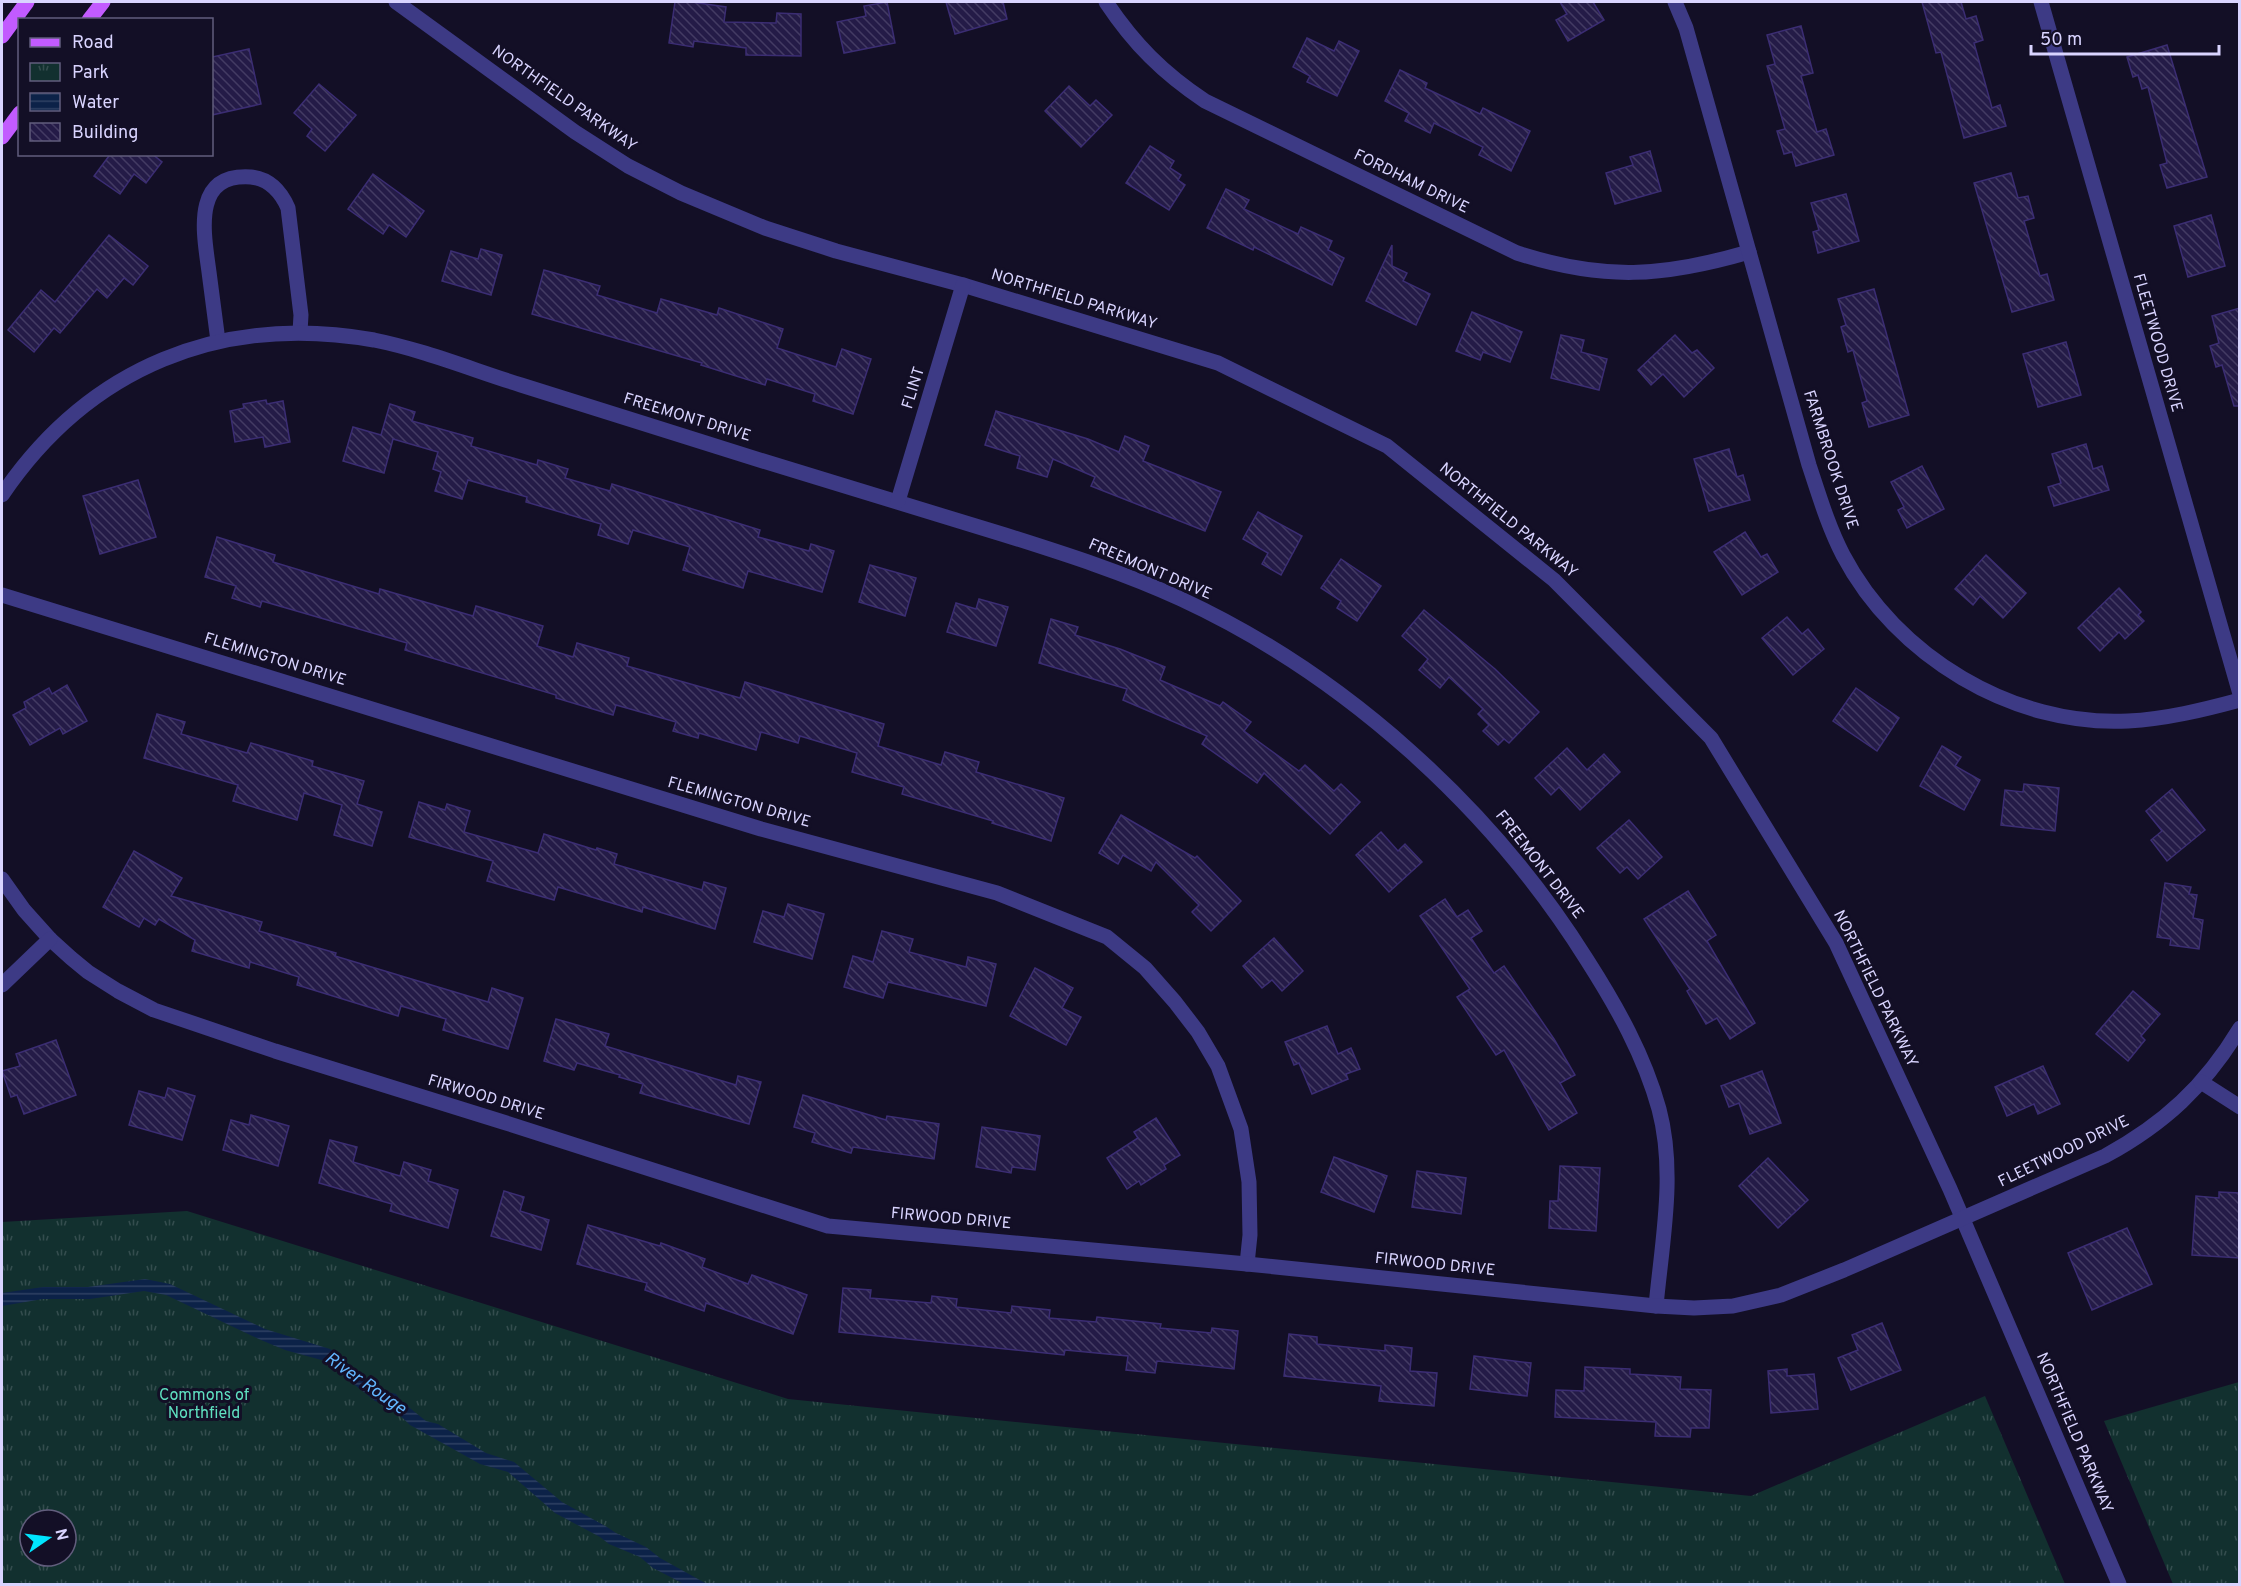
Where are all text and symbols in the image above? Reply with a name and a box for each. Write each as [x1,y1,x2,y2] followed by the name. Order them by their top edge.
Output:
[18,18,213,156] legend
[2031,18,2218,56] scale bar
[2040,29,2082,52] text: 50 m
[72,32,114,55] text: Road
[488,41,640,157] street label: NORTHFIELD PARKWAY
[72,62,109,85] text: Park
[72,92,119,115] text: Water
[72,122,138,145] text: Building
[1350,145,1472,219] street label: FORDHAM DRIVE
[989,265,1159,335] street label: NORTHFIELD PARKWAY
[2128,271,2186,415] street label: FLEETWOOD DRIVE
[898,365,930,411] street label: FLINT
[1798,388,1862,532] street label: FARMBROOK DRIVE
[621,389,753,447] street label: FREEMONT DRIVE
[1435,459,1581,583] street label: NORTHFIELD PARKWAY
[1085,535,1215,605] street label: FREEMONT DRIVE
[201,629,349,691] street label: FLEMINGTON DRIVE
[665,773,813,833] street label: FLEMINGTON DRIVE
[1490,807,1588,923] street label: FREEMONT DRIVE
[1828,907,1922,1071] street label: NORTHFIELD PARKWAY
[425,1071,547,1125] street label: FIRWOOD DRIVE
[1995,1112,2133,1192] street label: FLEETWOOD DRIVE
[890,1204,1012,1234] street label: FIRWOOD DRIVE
[1374,1249,1496,1281] street label: FIRWOOD DRIVE
[320,1347,411,1421] water label: River Rouge
[2031,1350,2117,1516] street label: NORTHFIELD PARKWAY
[159,1386,250,1424] park label: Commons of Northfield
[18,1508,78,1568] north arrow
[50,1527,72,1543] text: N

